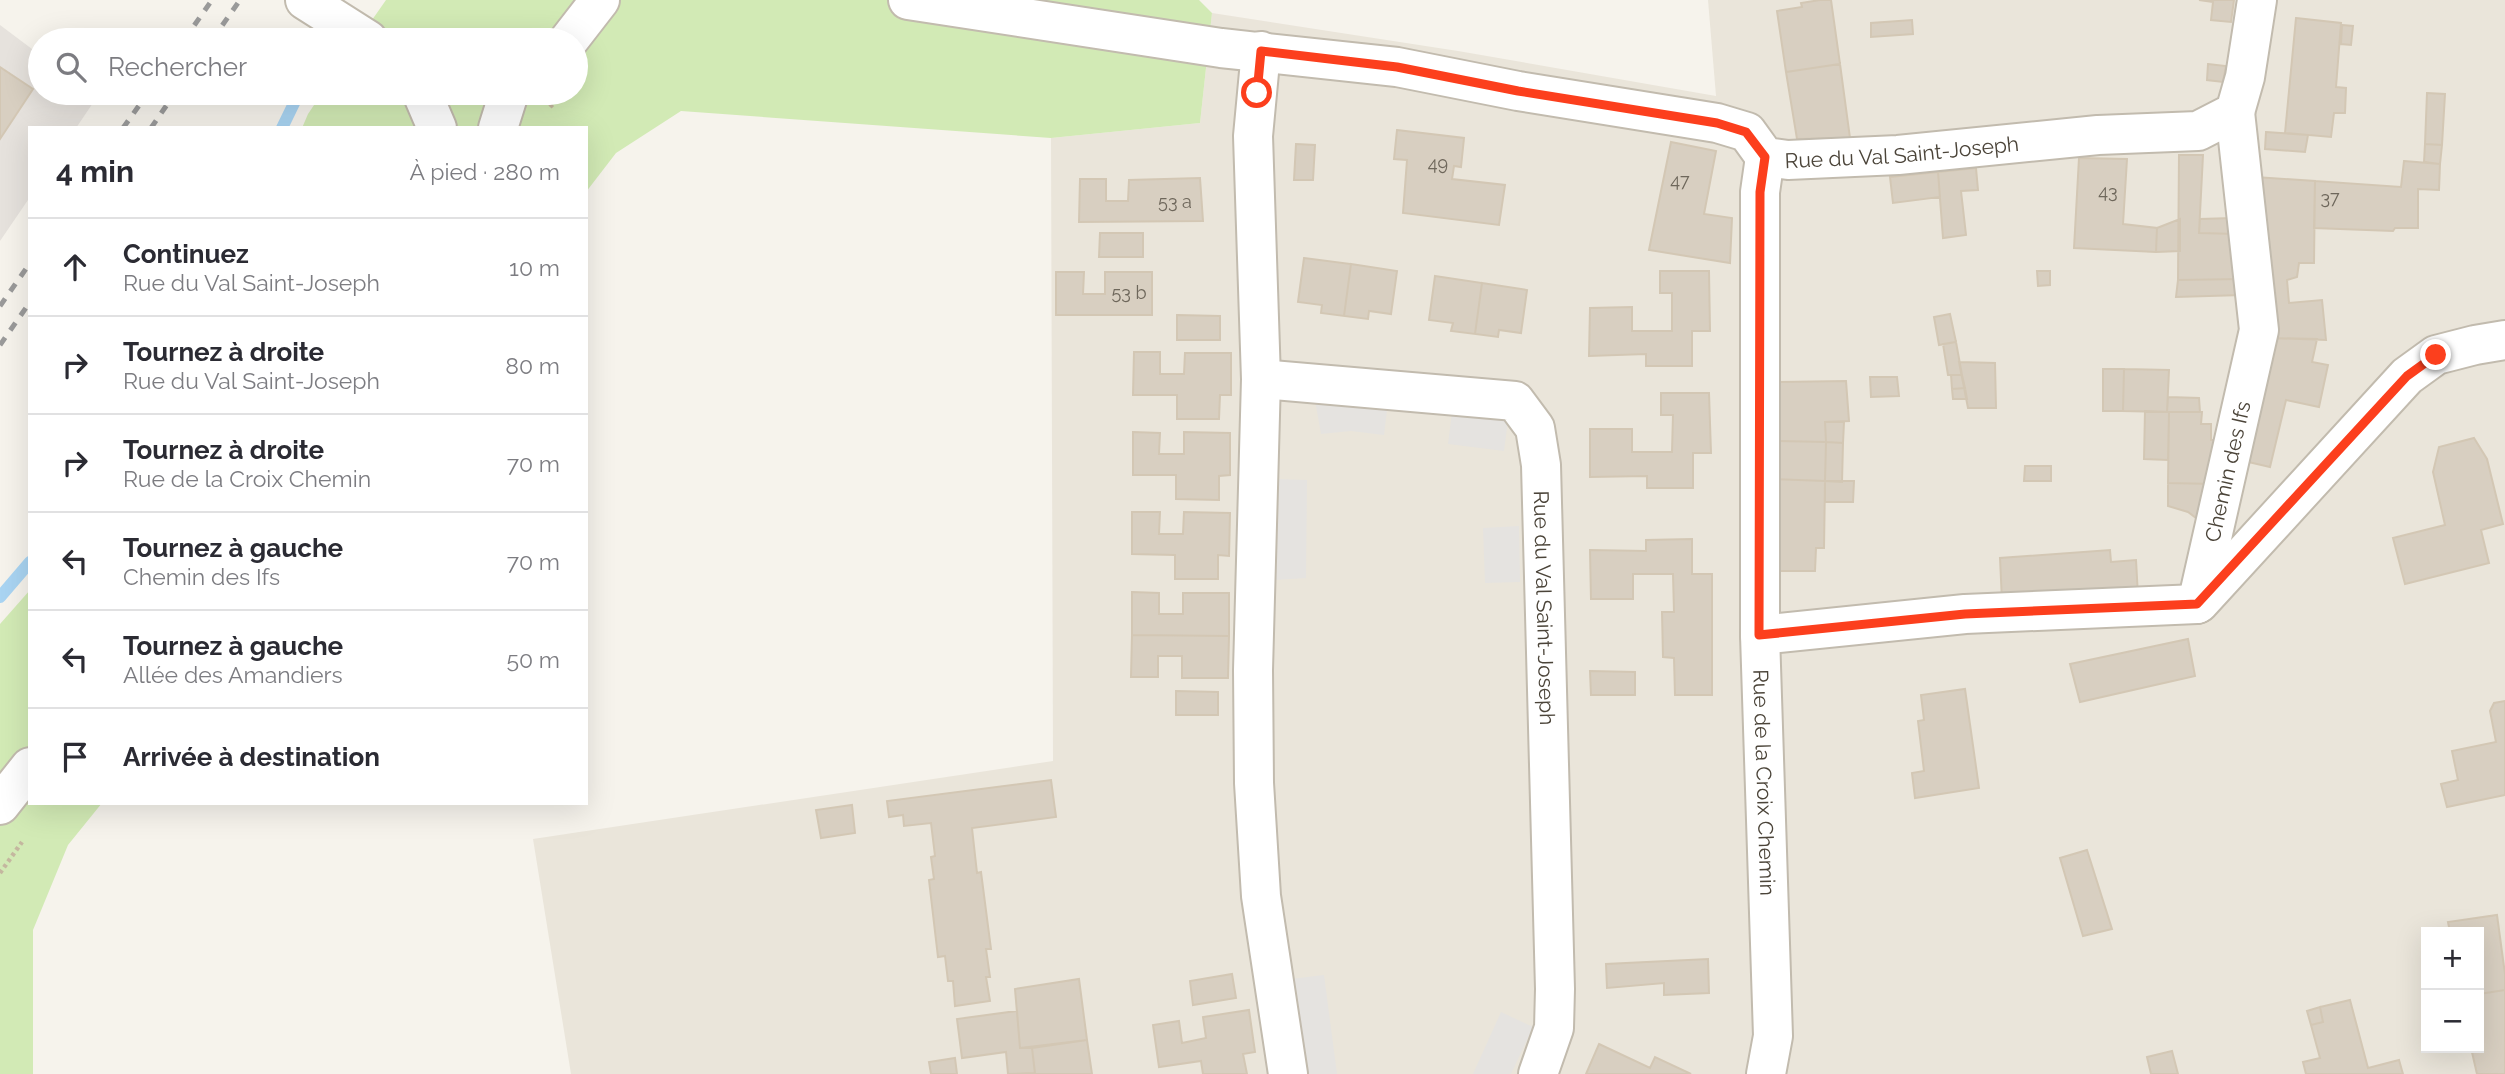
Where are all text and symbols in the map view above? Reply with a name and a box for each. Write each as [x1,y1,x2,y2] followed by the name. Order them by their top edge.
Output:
[28,28,588,105] search box
[52,48,90,86] icon: search
[108,52,247,82] text: Rechercher
[1241,77,1272,108] route start
[1784,130,2020,173] street label: Rue du Val Saint-Joseph
[1428,153,1448,174] house number: 49
[56,154,134,189] text: 4 min
[410,158,560,185] text: À pied · 280 m
[1670,170,1690,191] house number: 47
[2098,181,2118,202] house number: 43
[2320,187,2340,208] house number: 37
[1158,191,1192,212] house number: 53 a
[123,239,249,269] text: Continuez
[56,248,94,286] icon: ahead
[509,254,560,281] text: 10 m
[123,269,380,296] text: Rue du Val Saint-Joseph
[1111,282,1147,303] house number: 53 b
[123,337,324,367] text: Tournez à droite
[2420,339,2451,370] route end
[56,346,94,384] icon: right
[505,352,560,379] text: 80 m
[123,367,380,394] text: Rue du Val Saint-Joseph
[2199,399,2255,544] street label: Chemin des Ifs
[123,435,324,465] text: Tournez à droite
[56,444,94,482] icon: right
[507,450,560,477] text: 70 m
[123,465,371,492] text: Rue de la Croix Chemin
[1529,490,1560,726] street label: Rue du Val Saint-Joseph
[123,533,343,563] text: Tournez à gauche
[56,542,94,580] icon: left
[507,548,560,575] text: 70 m
[123,563,280,590] text: Chemin des Ifs
[123,631,343,661] text: Tournez à gauche
[56,640,94,678] icon: left
[506,646,560,673] text: 50 m
[123,661,343,688] text: Allée des Amandiers
[1749,669,1781,896] street label: Rue de la Croix Chemin
[56,738,94,776] icon: arrive
[123,742,380,772] text: Arrivée à destination
[2421,927,2484,1053] map controls
[2421,927,2484,990] button: +
[2421,990,2484,1053] button: −

